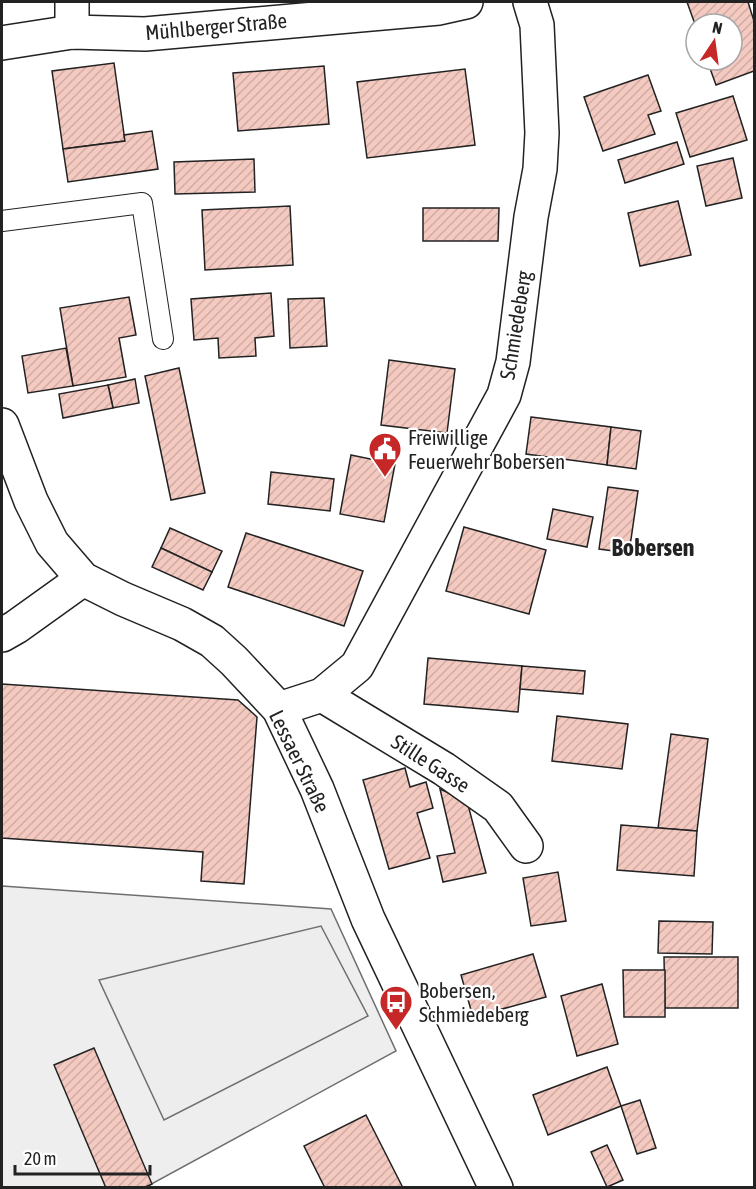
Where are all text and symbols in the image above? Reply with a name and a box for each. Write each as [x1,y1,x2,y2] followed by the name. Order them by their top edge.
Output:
[144,8,288,44] street label: Mühlberger Straße
[684,12,744,72] north arrow
[711,18,724,37] text: N
[495,269,535,381] street label: Schmiedeberg
[408,425,565,473] place label: Freiwillige Feuerwehr Bobersen
[367,431,403,478] public building icon: Freiwillige Feuerwehr Bobersen
[611,534,695,561] district label: Bobersen
[265,706,335,816] street label: Lessaer Straße
[387,729,475,797] street label: Stille Gasse
[419,978,529,1026] place label: Bobersen, Schmiedeberg
[378,984,414,1031] bus stop icon: Bobersen, Schmiedeberg
[15,1138,150,1176] scale bar
[24,1148,56,1169] text: 20 m

